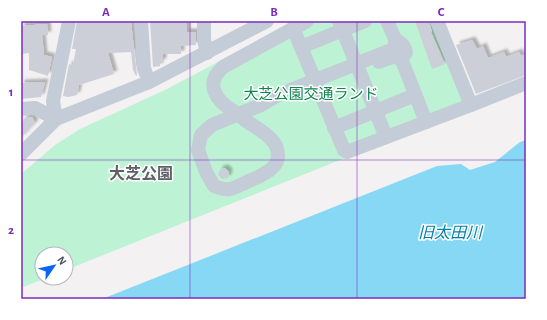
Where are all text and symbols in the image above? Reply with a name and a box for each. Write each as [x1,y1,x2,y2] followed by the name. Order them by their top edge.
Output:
[102,6,110,19] text: A
[270,6,278,19] text: B
[438,6,445,19] text: C
[9,86,13,99] text: 1
[243,86,379,102] park label: 大芝公園交通ランド
[109,165,173,182] district label: 大芝公園
[8,224,14,237] text: 2
[418,224,484,241] water label: 旧太田川
[34,246,74,286] north arrow
[55,254,69,267] text: N

